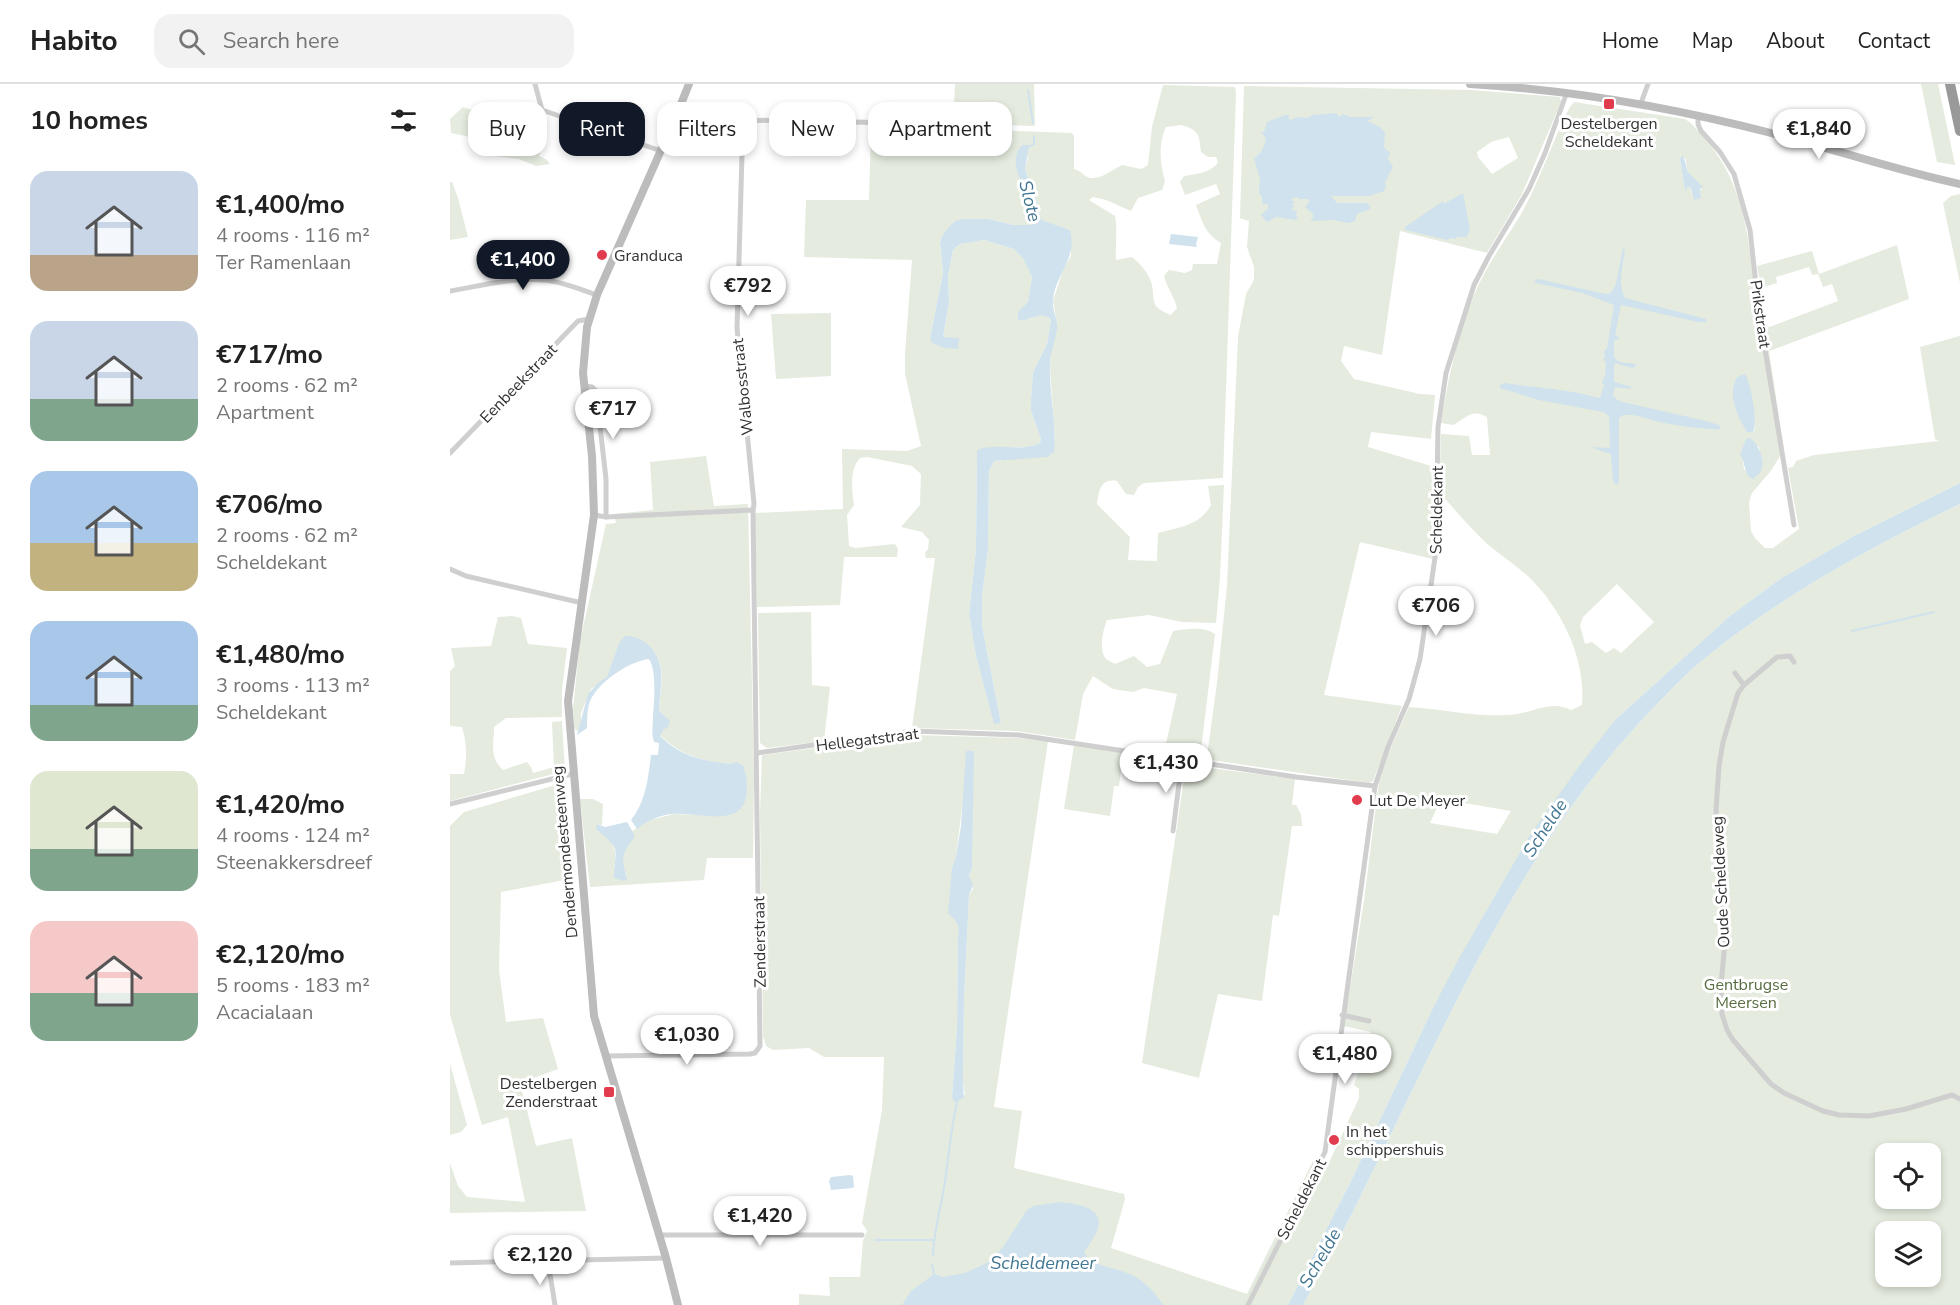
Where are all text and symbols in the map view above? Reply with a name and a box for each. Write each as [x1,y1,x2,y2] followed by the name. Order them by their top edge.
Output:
[154,14,574,68] search box
[30,22,118,60] text: Habito
[175,25,208,58] icon: search
[223,26,339,56] text: Search here
[1602,27,1659,55] text: Home
[1692,27,1733,55] text: Map
[1766,27,1824,55] text: About
[1857,27,1930,55] text: Contact
[1602,97,1616,111] marker: Destelbergen Scheldekant
[468,102,547,156] chip: Buy
[559,102,645,156] chip: Rent
[657,102,757,156] chip: Filters
[769,102,856,156] chip: New
[868,102,1012,156] chip: Apartment
[30,103,148,138] text: 10 homes
[387,104,420,137] icon: filters
[1770,109,1868,160] pin: €1,840
[1560,113,1658,153] place label: Destelbergen Scheldekant
[1787,115,1851,142] text: €1,840
[1013,178,1047,225] water label: Slote
[216,187,345,222] text: €1,400/mo
[78,195,150,267] icon: home
[216,222,370,249] text: 4 rooms · 116 m²
[474,240,572,291] pin: €1,400
[614,245,683,267] place label: Granduca
[491,246,555,273] text: €1,400
[595,248,609,262] marker: Granduca
[216,249,351,276] text: Ter Ramenlaan
[712,266,784,317] pin: €792
[724,272,772,299] text: €792
[1744,279,1776,350] street label: Prikstraat
[216,337,323,372] text: €717/mo
[727,337,759,436] street label: Walbosstraat
[475,339,563,428] street label: Eenbeekstraat
[78,345,150,417] icon: home
[216,372,358,399] text: 2 rooms · 62 m²
[577,389,649,440] pin: €717
[589,395,637,422] text: €717
[216,399,314,426] text: Apartment
[1425,465,1449,554] street label: Scheldekant
[216,487,323,522] text: €706/mo
[78,495,150,567] icon: home
[216,522,358,549] text: 2 rooms · 62 m²
[216,549,327,576] text: Scheldekant
[1400,586,1472,637] pin: €706
[1412,592,1460,619] text: €706
[216,637,345,672] text: €1,480/mo
[78,645,150,717] icon: home
[216,672,370,699] text: 3 rooms · 113 m²
[216,699,327,726] text: Scheldekant
[814,723,920,757] street label: Hellegatstraat
[1117,743,1215,794] pin: €1,430
[1134,749,1198,776] text: €1,430
[547,765,583,939] street label: Dendermondesteenweg
[216,787,345,822] text: €1,420/mo
[1369,790,1465,812] place label: Lut De Meyer
[1350,793,1364,807] marker: Lut De Meyer
[1517,794,1573,862] water label: Schelde
[78,795,150,867] icon: home
[1707,816,1735,948] street label: Oude Scheldeweg
[216,822,370,849] text: 4 rooms · 124 m²
[216,849,372,876] text: Steenakkersdreef
[748,896,772,988] street label: Zenderstraat
[216,937,345,972] text: €2,120/mo
[78,945,150,1017] icon: home
[216,972,370,999] text: 5 rooms · 183 m²
[1704,974,1788,1014] park label: Gentbrugse Meersen
[216,999,313,1026] text: Acacialaan
[638,1015,736,1066] pin: €1,030
[655,1021,719,1048] text: €1,030
[1296,1034,1394,1085] pin: €1,480
[1313,1040,1377,1067] text: €1,480
[500,1073,597,1113] place label: Destelbergen Zenderstraat
[602,1085,616,1099] marker: Destelbergen Zenderstraat
[1346,1121,1444,1161] place label: In het schippershuis
[1327,1133,1341,1147] marker: In het schippershuis
[1875,1143,1941,1287] map controls
[1875,1143,1941,1209] button: locate
[1272,1155,1332,1244] street label: Scheldekant
[711,1196,809,1247] pin: €1,420
[728,1202,792,1229] text: €1,420
[1875,1221,1941,1287] button: layers
[1293,1224,1347,1292] water label: Schelde
[491,1235,589,1286] pin: €2,120
[508,1241,572,1268] text: €2,120
[990,1251,1096,1275] water label: Scheldemeer

